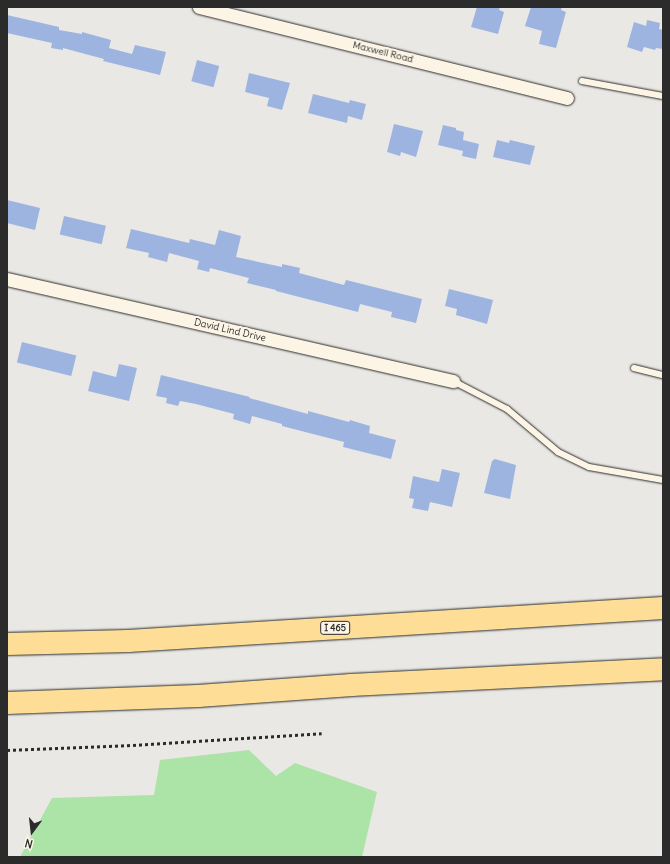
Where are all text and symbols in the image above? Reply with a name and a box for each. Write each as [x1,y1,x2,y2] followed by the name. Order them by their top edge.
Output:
[351,39,415,65] street label: Maxwell Road
[193,316,267,344] street label: David Lind Drive
[320,621,350,635] road number: I 465
[12,812,52,852] north arrow
[23,836,34,851] text: N

